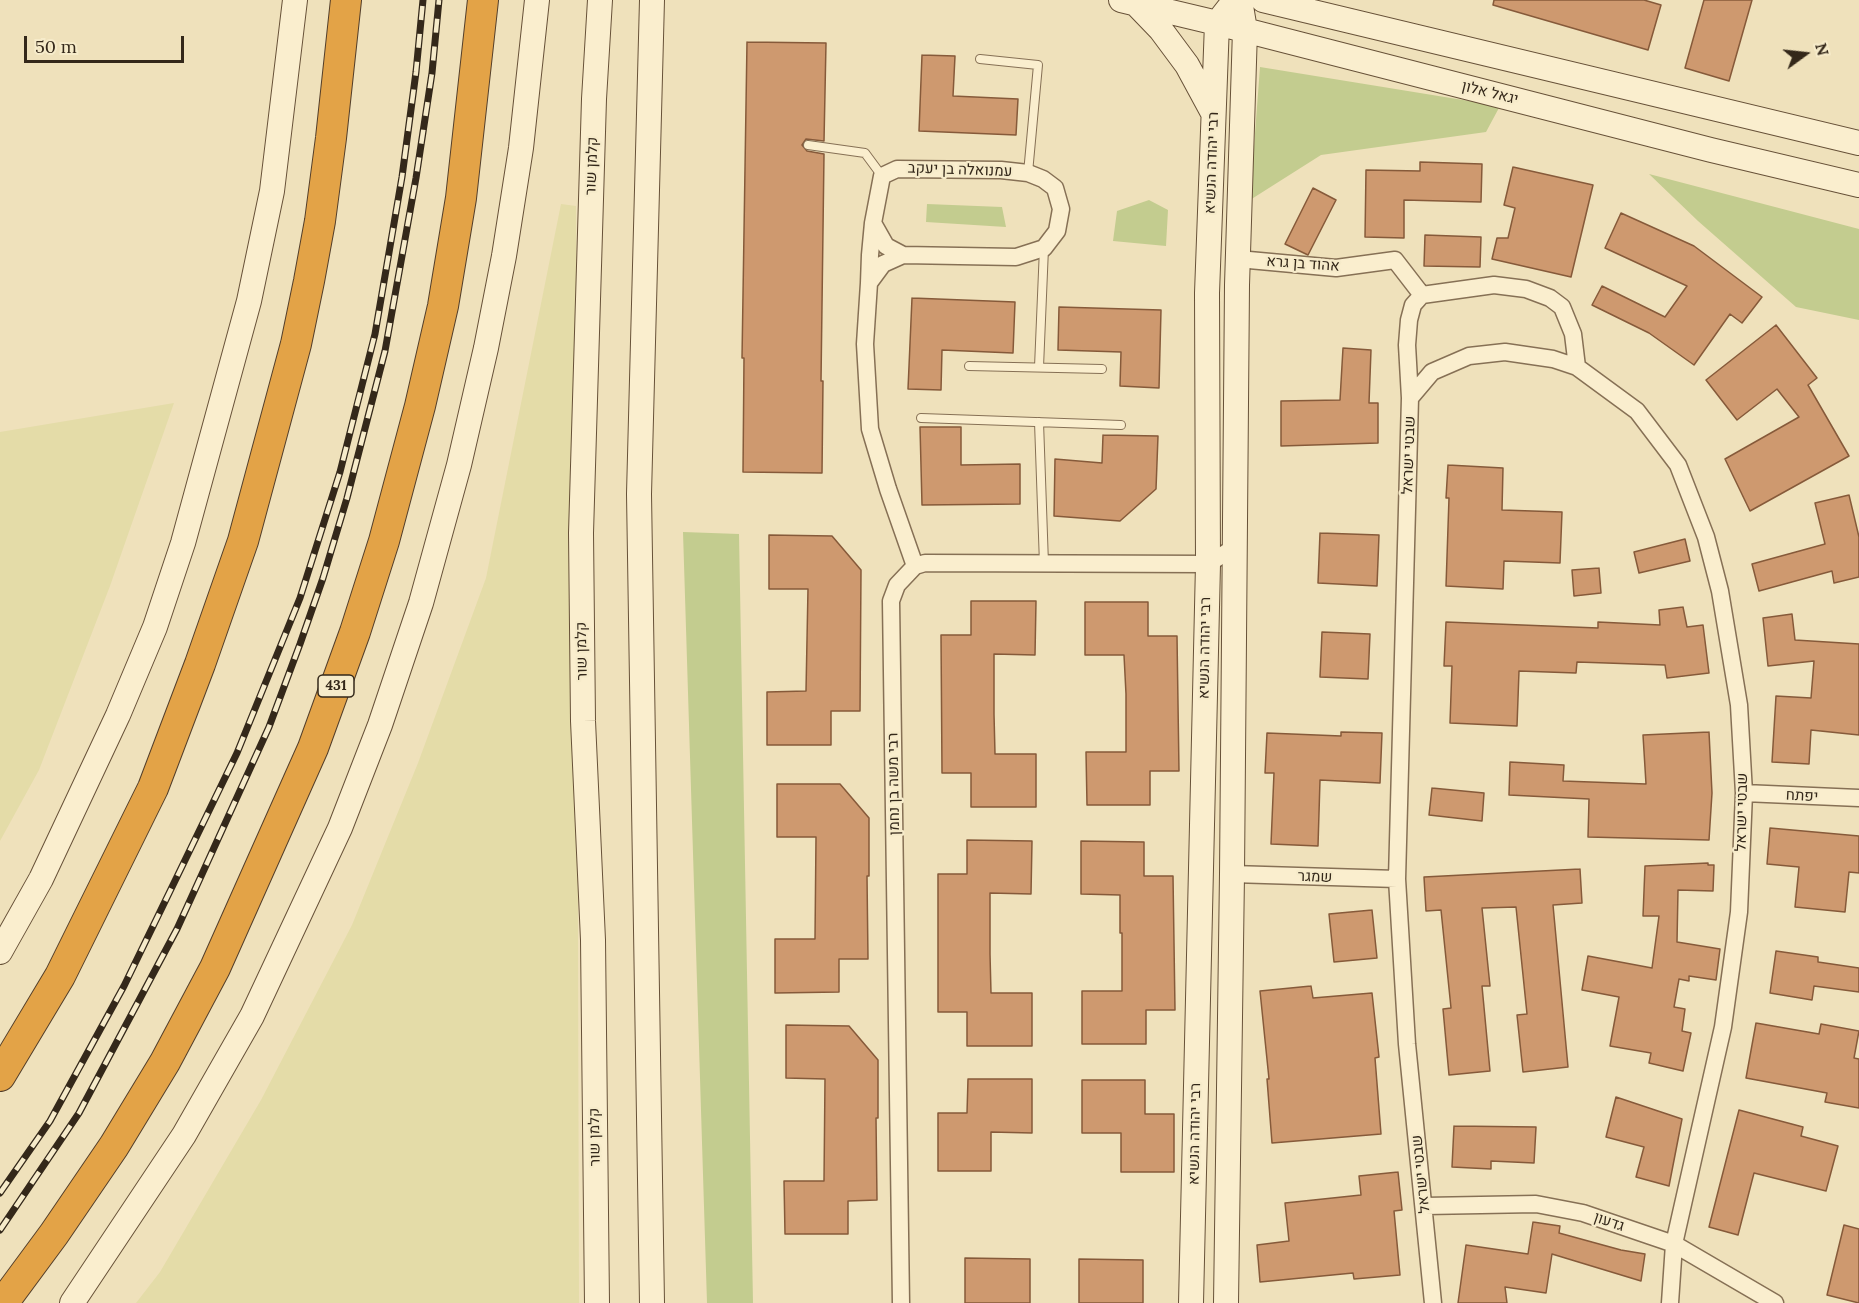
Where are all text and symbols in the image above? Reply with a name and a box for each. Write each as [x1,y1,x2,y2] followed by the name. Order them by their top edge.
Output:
[27,24,188,62] scale bar
[1775,24,1835,84] north arrow
[35,35,77,58] text: 50 m
[1811,41,1834,58] text: N
[1460,77,1520,109] street label: יגאל אלון
[1201,112,1223,214] street label: רבי יהודה הנשיא
[582,136,602,196] street label: קלמן שור
[907,159,1013,181] street label: עמנואלה בן יעקב
[1266,252,1340,276] street label: אהוד בן גרא
[1399,415,1419,495] street label: שבטי ישראל
[1195,597,1215,699] street label: רבי יהודה הנשיא
[572,622,592,680] street label: קלמן שור
[318,675,354,697] road number: 431
[884,733,904,835] street label: רבי משה בן נחמן
[1732,773,1752,851] street label: שבטי ישראל
[1785,786,1819,806] street label: יפתח
[1297,867,1333,887] street label: שמגר
[1185,1083,1205,1185] street label: רבי יהודה הנשיא
[585,1108,605,1166] street label: קלמן שור
[1408,1134,1434,1214] street label: שבטי ישראל
[1591,1208,1627,1236] street label: גדעון

